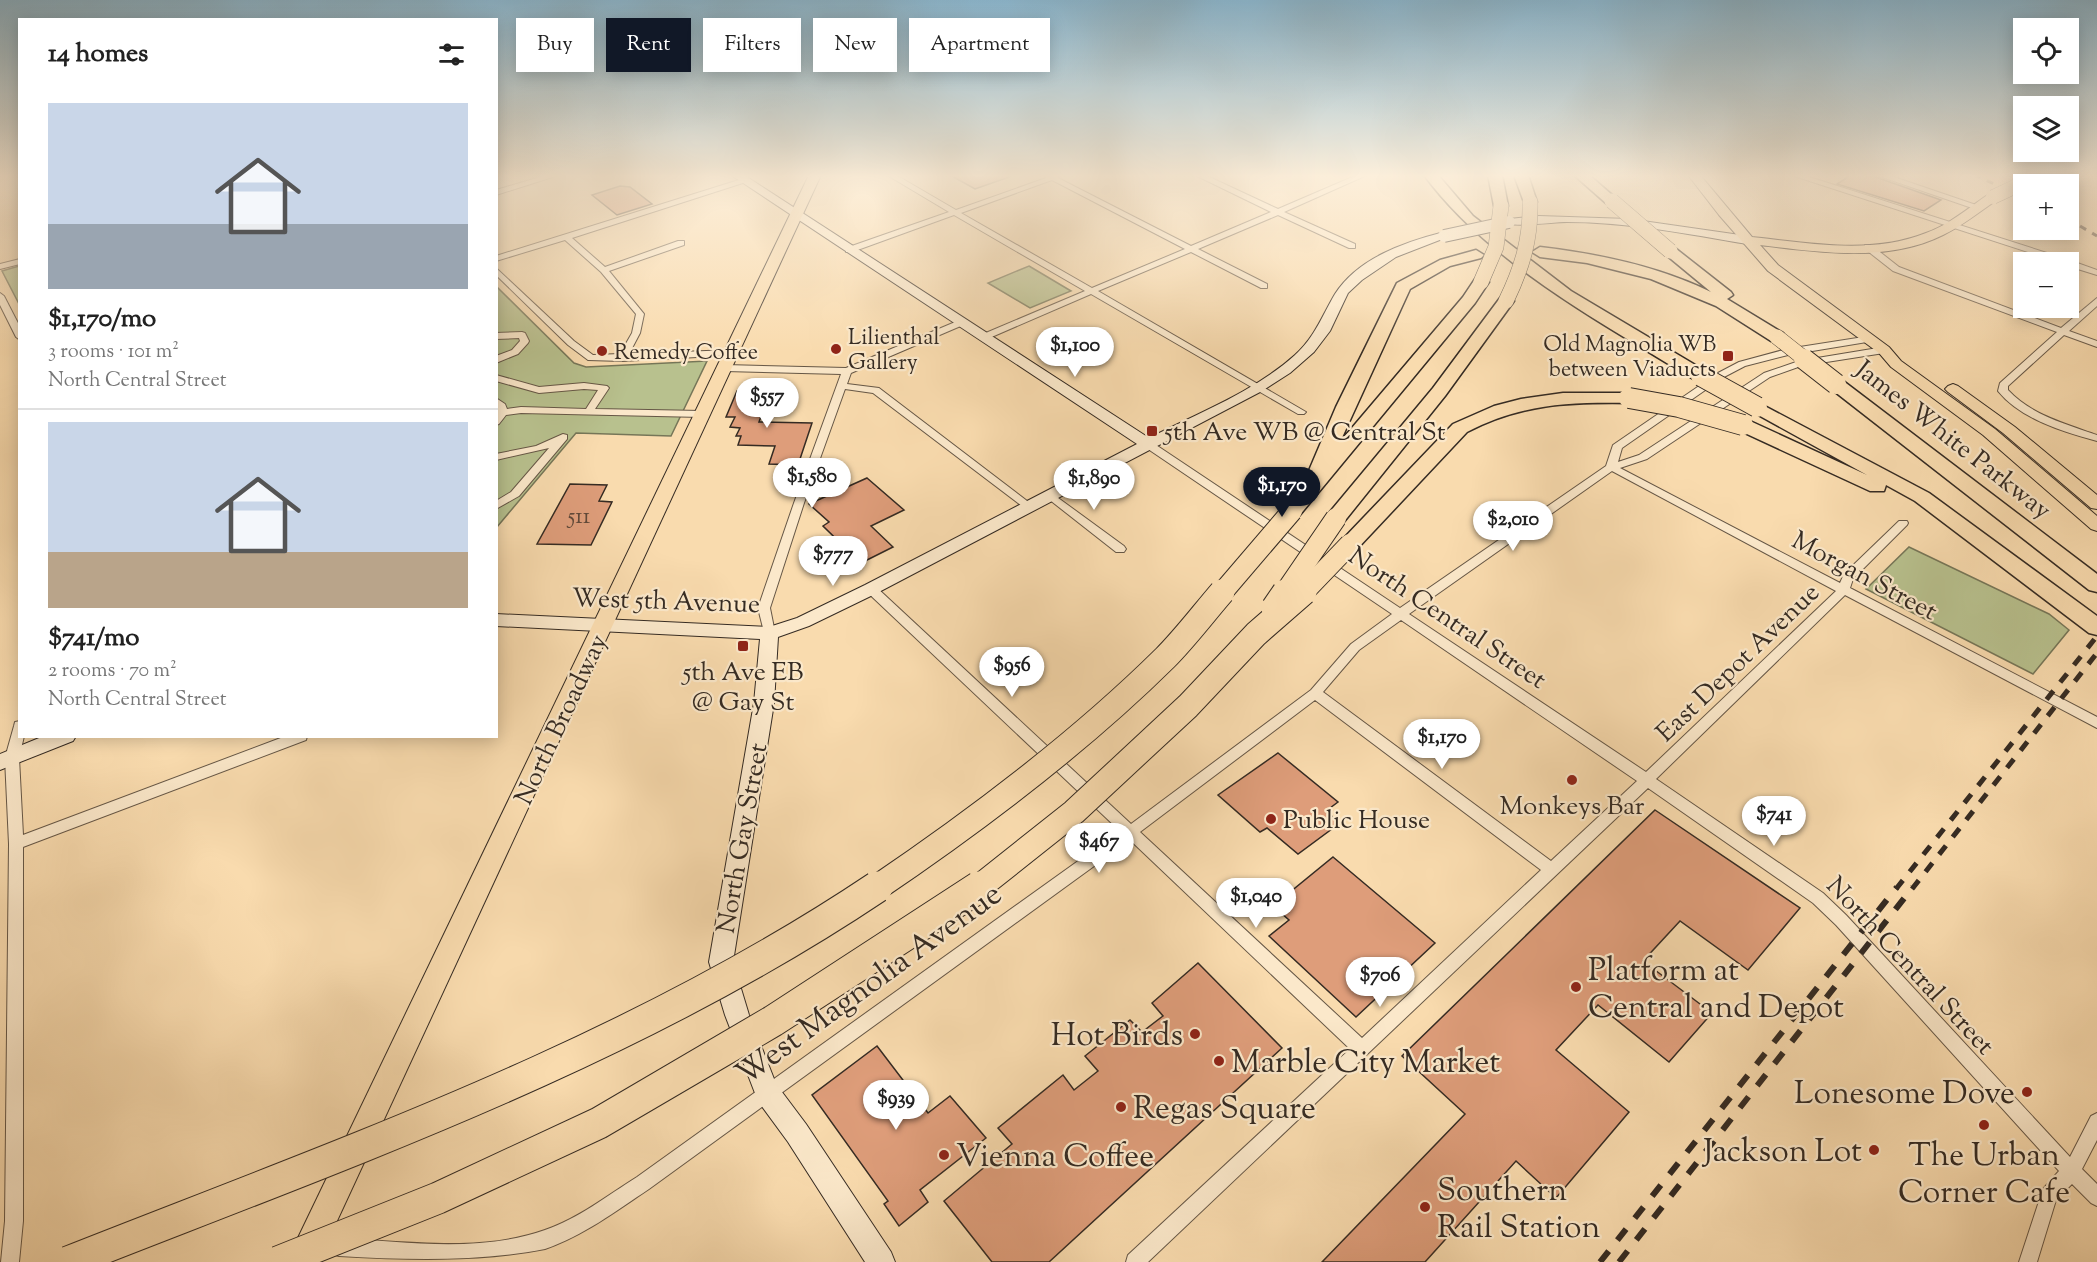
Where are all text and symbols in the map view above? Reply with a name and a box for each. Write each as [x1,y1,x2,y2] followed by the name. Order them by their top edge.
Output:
[516,18,594,72] chip: Buy
[606,18,691,72] chip: Rent
[703,18,801,72] chip: Filters
[813,18,897,72] chip: New
[909,18,1050,72] chip: Apartment
[2013,18,2079,318] map controls
[2013,18,2079,84] button: locate
[48,36,148,73] text: 14 homes
[435,38,468,71] icon: filters
[2013,96,2079,162] button: layers
[204,142,312,250] icon: home
[2013,174,2079,240] button: +
[2013,252,2079,318] button: −
[48,301,156,338] text: $1,170/mo
[848,323,940,380] place label: Lilienthal Gallery
[1026,327,1124,378] pin: $1,100
[1543,330,1716,387] place label: Old Magnolia WB between Viaducts
[1050,332,1100,361] text: $1,100
[48,338,179,367] text: 3 rooms · 101 m²
[614,338,758,370] place label: Remedy Coffee
[829,342,843,356] marker: Lilienthal Gallery
[595,344,609,358] marker: Remedy Coffee
[1721,349,1735,363] marker: Old Magnolia WB between Viaducts
[1845,351,2058,529] street label: James White Parkway
[48,367,227,396] text: North Central Street
[731,378,803,429] pin: $557
[750,383,784,412] text: $557
[1162,415,1446,452] place label: 5th Ave WB @ Central St
[1145,424,1159,438] marker: 5th Ave WB @ Central St
[763,458,861,509] pin: $1,580
[1045,460,1143,511] pin: $1,890
[204,461,312,569] icon: home
[787,463,837,492] text: $1,580
[1068,465,1120,494] text: $1,890
[1233,467,1331,518] pin: $1,170
[1257,472,1307,501] text: $1,170
[1464,501,1562,552] pin: $2,010
[566,502,591,534] house number: 511
[1487,506,1539,535] text: $2,010
[1784,523,1943,631] street label: Morgan Street
[797,536,869,587] pin: $777
[1340,539,1553,699] street label: North Central Street
[813,541,853,570] text: $777
[1649,576,1829,752] street label: East Depot Avenue
[571,581,761,624] street label: West 5th Avenue
[48,620,140,657] text: $741/mo
[507,629,618,811] street label: North Broadway
[736,639,750,653] marker: 5th Ave EB @ Gay St
[976,647,1048,698] pin: $956
[993,652,1031,681] text: $956
[681,655,803,722] place label: 5th Ave EB @ Gay St
[48,657,177,686] text: 2 rooms · 70 m²
[48,686,227,715] text: North Central Street
[1393,719,1491,770] pin: $1,170
[1417,724,1467,753] text: $1,170
[709,740,778,936] street label: North Gay Street
[1565,773,1579,787] marker: Monkeys Bar
[1500,789,1645,826] place label: Monkeys Bar
[1738,796,1810,847] pin: $741
[1756,801,1792,830] text: $741
[1283,803,1430,840] place label: Public House
[1264,812,1278,826] marker: Public House
[1063,823,1135,874] pin: $467
[1079,828,1119,857] text: $467
[1817,869,2002,1064] street label: North Central Street
[727,873,1012,1098] street label: West Magnolia Avenue
[1207,878,1305,929] pin: $1,040
[1230,883,1282,912] text: $1,040
[1588,949,1844,1032] place label: Platform at Central and Depot
[1344,957,1416,1008] pin: $706
[1360,962,1400,991] text: $706
[1569,980,1583,994] marker: Platform at Central and Depot
[1051,1014,1183,1060] place label: Hot Birds
[1188,1027,1202,1041] marker: Hot Birds
[1231,1041,1500,1087] place label: Marble City Market
[1212,1054,1226,1068] marker: Marble City Market
[1794,1072,2015,1118] place label: Lonesome Dove
[860,1080,932,1131] pin: $939
[877,1085,915,1114] text: $939
[2020,1085,2034,1099] marker: Lonesome Dove
[1133,1087,1316,1133] place label: Regas Square
[1114,1100,1128,1114] marker: Regas Square
[1977,1118,1991,1132] marker: The Urban Corner Cafe
[1701,1130,1862,1176] place label: Jackson Lot
[1898,1134,2070,1217] place label: The Urban Corner Cafe
[956,1135,1154,1181] place label: Vienna Coffee
[1867,1143,1881,1157] marker: Jackson Lot
[937,1148,951,1162] marker: Vienna Coffee
[1437,1169,1600,1252] place label: Southern Rail Station
[1418,1200,1432,1214] marker: Southern Rail Station

